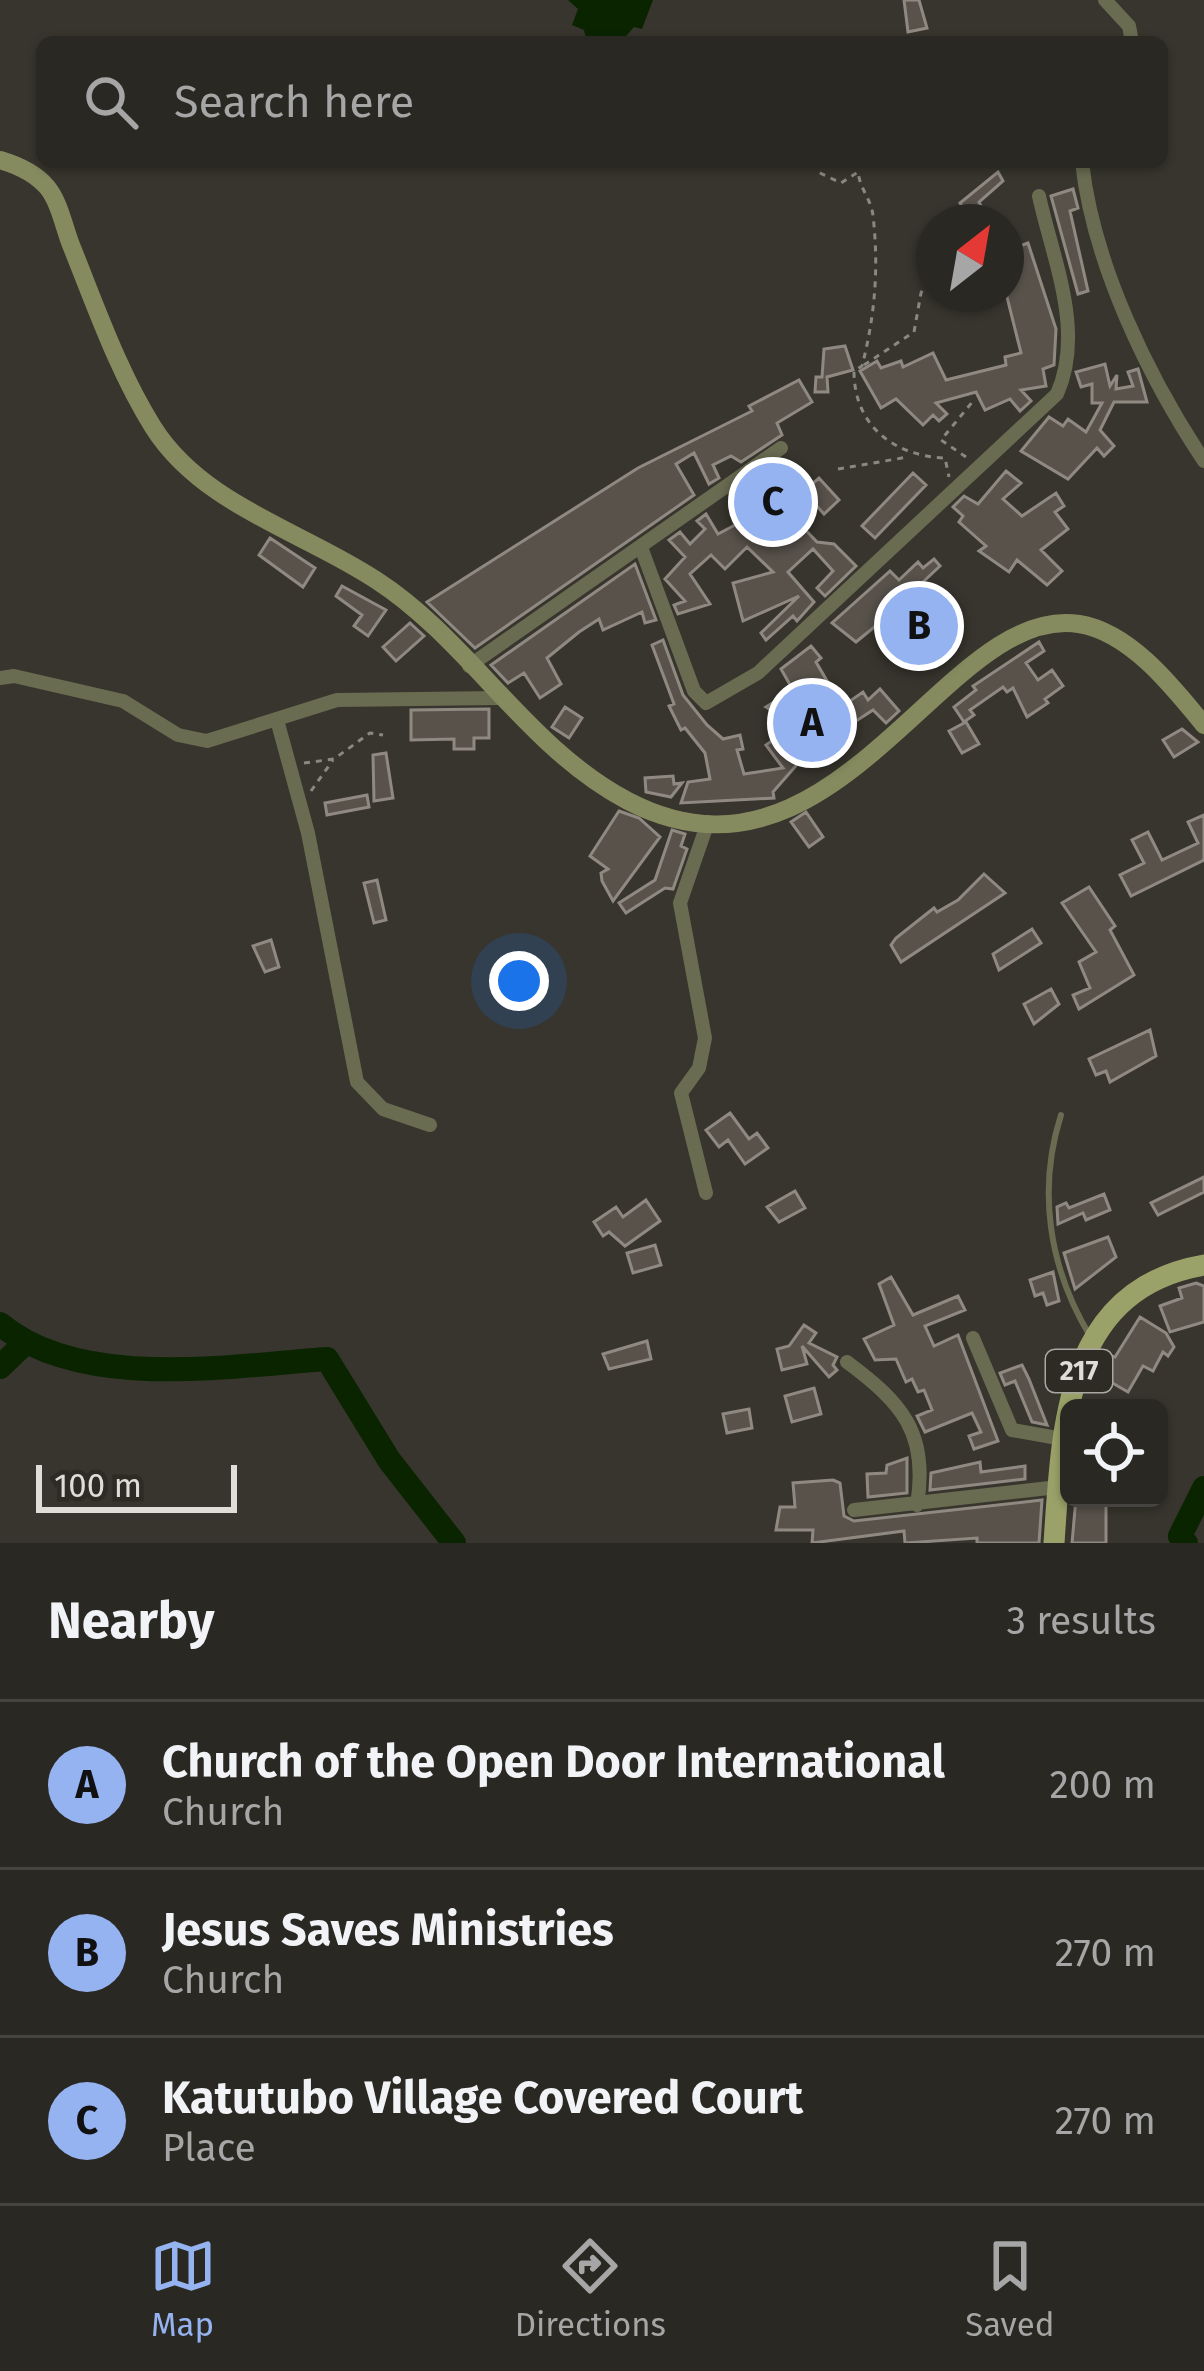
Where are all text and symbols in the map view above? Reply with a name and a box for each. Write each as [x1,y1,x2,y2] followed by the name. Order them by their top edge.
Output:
[36,36,1168,168] search box
[78,69,144,135] icon: search
[174,75,414,129] text: Search here
[916,204,1024,312] north arrow
[734,457,812,547] pin: C
[880,581,958,671] pin: B
[773,678,851,768] pin: A
[489,951,549,1011] your location
[1046,1350,1112,1392] road number: 217
[1060,1399,1168,1507] map controls
[1060,1399,1168,1507] button: locate
[36,1459,237,1512] scale bar
[54,1466,142,1506] text: 100 m
[48,1590,214,1652] text: Nearby
[1006,1598,1156,1644] text: 3 results
[162,1735,945,1789] text: Church of the Open Door International
[75,1762,99,1808] text: A
[1049,1762,1156,1808] text: 200 m
[162,1789,284,1835] text: Church
[162,1903,614,1957] text: Jesus Saves Ministries
[75,1930,99,1976] text: B
[1055,1930,1156,1976] text: 270 m
[162,1957,284,2003] text: Church
[162,2071,803,2125] text: Katutubo Village Covered Court
[76,2098,98,2144] text: C
[1055,2098,1156,2144] text: 270 m
[162,2125,256,2171] text: Place
[150,2233,216,2345] tab: Map
[515,2233,666,2345] tab: Directions
[965,2233,1054,2345] tab: Saved

